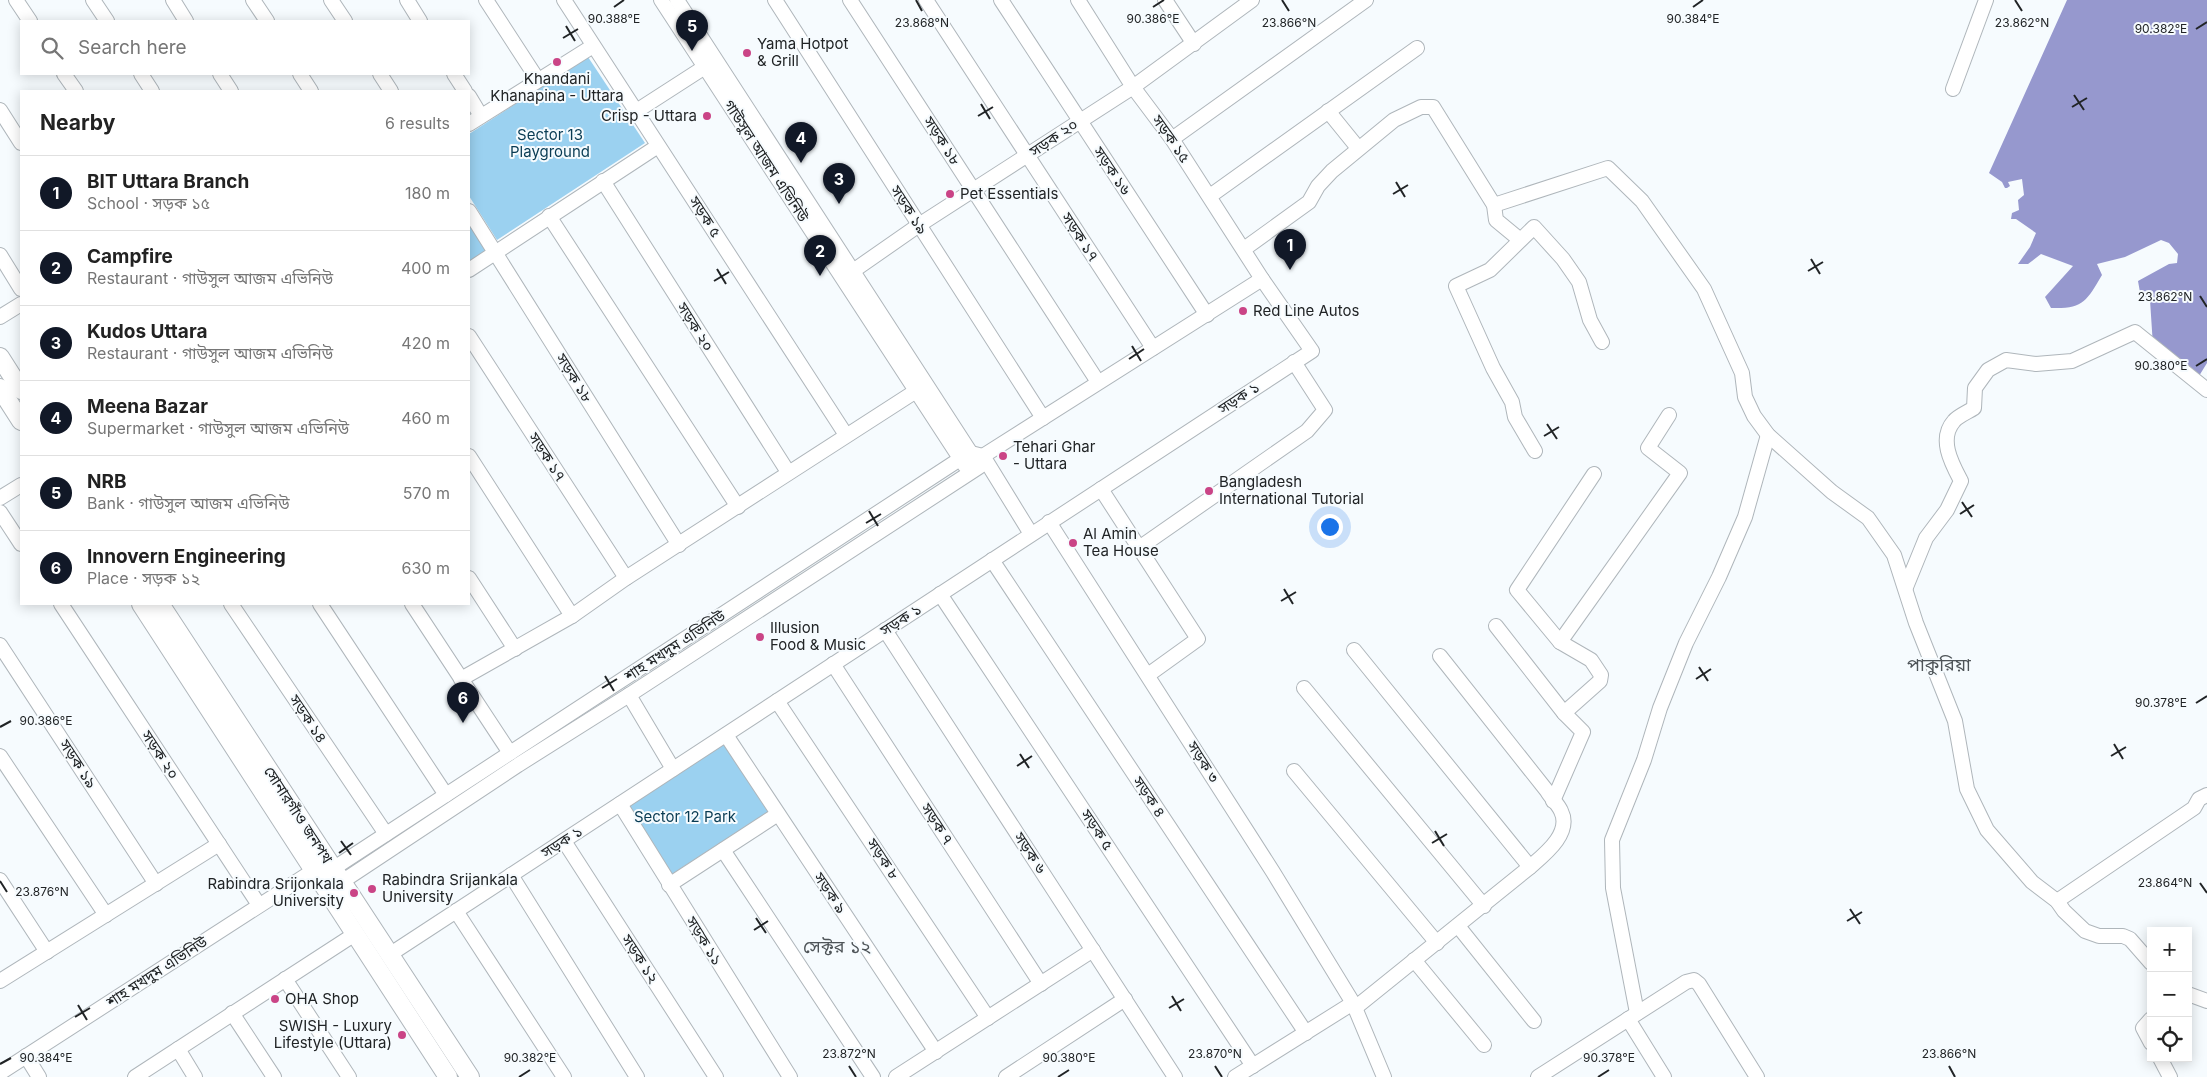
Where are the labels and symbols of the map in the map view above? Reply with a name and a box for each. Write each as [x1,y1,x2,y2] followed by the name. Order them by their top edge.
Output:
[676,10,708,51] pin: 5
[588,11,640,26] text: 90.388°E
[1127,11,1179,26] text: 90.386°E
[1667,11,1719,26] text: 90.384°E
[895,15,949,30] text: 23.868°N
[1262,15,1316,30] text: 23.866°N
[1995,15,2049,30] text: 23.862°N
[2135,21,2187,36] text: 90.382°E
[757,34,849,70] place label: Yama Hotpot & Grill
[741,47,753,59] marker: Yama Hotpot & Grill
[551,56,563,68] marker: Khandani Khanapina - Uttara
[490,69,624,105] place label: Khandani Khanapina - Uttara
[720,96,813,226] street label: গাউসুল আজম এভিনিউ
[601,106,697,125] place label: Crisp - Uttara
[701,110,713,122] marker: Crisp - Uttara
[1148,110,1195,166] street label: সড়ক ১৫
[919,112,965,169] street label: সড়ক ১৮
[1025,115,1081,161] street label: সড়ক ২০
[785,122,817,163] pin: 4
[510,125,590,161] park label: Sector 13 Playground
[1089,142,1135,199] street label: সড়ক ১৬
[823,163,855,204] pin: 3
[886,181,932,238] street label: সড়ক ১৯
[960,184,1058,203] place label: Pet Essentials
[944,188,956,200] marker: Pet Essentials
[685,192,726,241] street label: সড়ক ৫
[1057,208,1103,265] street label: সড়ক ১৭
[1274,229,1306,270] pin: 1
[804,235,836,276] pin: 2
[2138,289,2192,304] text: 23.862°N
[673,298,718,355] street label: সড়ক ২০
[1253,301,1359,320] place label: Red Line Autos
[1237,305,1249,317] marker: Red Line Autos
[552,349,597,406] street label: সড়ক ১৮
[2135,358,2187,373] text: 90.380°E
[1214,377,1263,418] street label: সড়ক ১
[524,428,570,485] street label: সড়ক ১৭
[1013,437,1096,473] place label: Tehari Ghar - Uttara
[997,450,1009,462] marker: Tehari Ghar - Uttara
[1219,472,1364,508] place label: Bangladesh International Tutorial
[1203,485,1215,497] marker: Bangladesh International Tutorial
[1317,514,1343,540] your location
[1083,524,1159,560] place label: Al Amin Tea House
[1067,537,1079,549] marker: Al Amin Tea House
[876,599,925,640] street label: সড়ক ১
[620,606,729,686] street label: শাহ মখদুম এভিনিউ
[770,618,866,654] place label: Illusion Food & Music
[754,631,766,643] marker: Illusion Food & Music
[1907,654,1971,676] district label: পাকুরিয়া
[447,682,479,723] pin: 6
[285,690,331,746] street label: সড়ক ১৪
[2135,695,2187,710] text: 90.378°E
[20,713,72,728] text: 90.386°E
[137,726,183,783] street label: সড়ক ২০
[55,735,101,792] street label: সড়ক ১৯
[1183,737,1224,786] street label: সড়ক ৩
[260,763,337,867] street label: সোনারগাঁও জনপথ
[1128,772,1170,821] street label: সড়ক ৪
[917,799,958,848] street label: সড়ক ৭
[1076,805,1118,854] street label: সড়ক ৫
[634,807,737,826] park label: Sector 12 Park
[537,821,586,862] street label: সড়ক ১
[1010,828,1051,877] street label: সড়ক ৬
[862,834,904,883] street label: সড়ক ৮
[809,868,851,917] street label: সড়ক ৯
[382,870,518,906] place label: Rabindra Srijankala University
[208,874,345,910] place label: Rabindra Srijonkala University
[2138,875,2192,890] text: 23.864°N
[366,883,378,895] marker: Rabindra Srijankala University
[15,884,69,899] text: 23.876°N
[348,887,360,899] marker: Rabindra Srijonkala University
[682,912,727,969] street label: সড়ক ১১
[617,930,663,987] street label: সড়ক ১২
[102,932,211,1012] street label: শাহ মখদুম এভিনিউ
[803,936,871,957] district label: সেক্টর ১২
[285,989,359,1008] place label: OHA Shop
[269,993,281,1005] marker: OHA Shop
[274,1016,393,1052] place label: SWISH - Luxury Lifestyle (Uttara)
[396,1029,408,1041] marker: SWISH - Luxury Lifestyle (Uttara)
[822,1046,876,1061] text: 23.872°N
[1188,1046,1242,1061] text: 23.870°N
[1922,1046,1976,1061] text: 23.866°N
[20,1050,72,1065] text: 90.384°E
[504,1050,556,1065] text: 90.382°E
[1043,1050,1095,1065] text: 90.380°E
[1583,1050,1635,1065] text: 90.378°E

